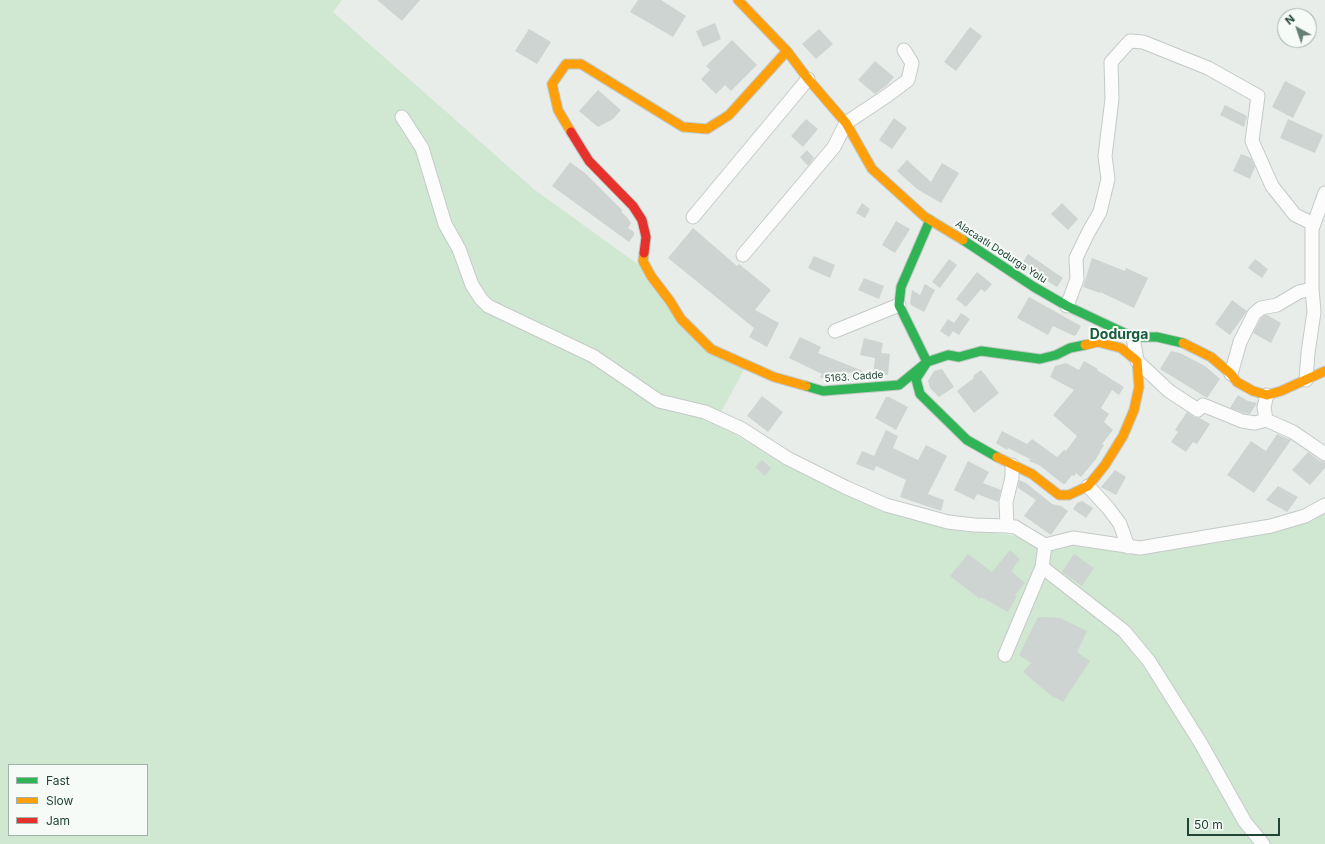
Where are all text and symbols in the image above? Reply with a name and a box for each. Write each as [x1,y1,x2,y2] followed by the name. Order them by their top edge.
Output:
[1277,8,1317,48] north arrow
[1282,12,1298,28] text: N
[953,218,1049,286] street label: Alacaatlı Dodurga Yolu
[1090,327,1148,343] district label: Dodurga
[824,369,884,385] street label: 5163. Cadde
[8,764,148,836] legend
[46,773,70,788] text: Fast
[46,793,73,808] text: Slow
[1189,810,1282,836] scale bar
[46,813,70,828] text: Jam
[1194,817,1223,832] text: 50 m

